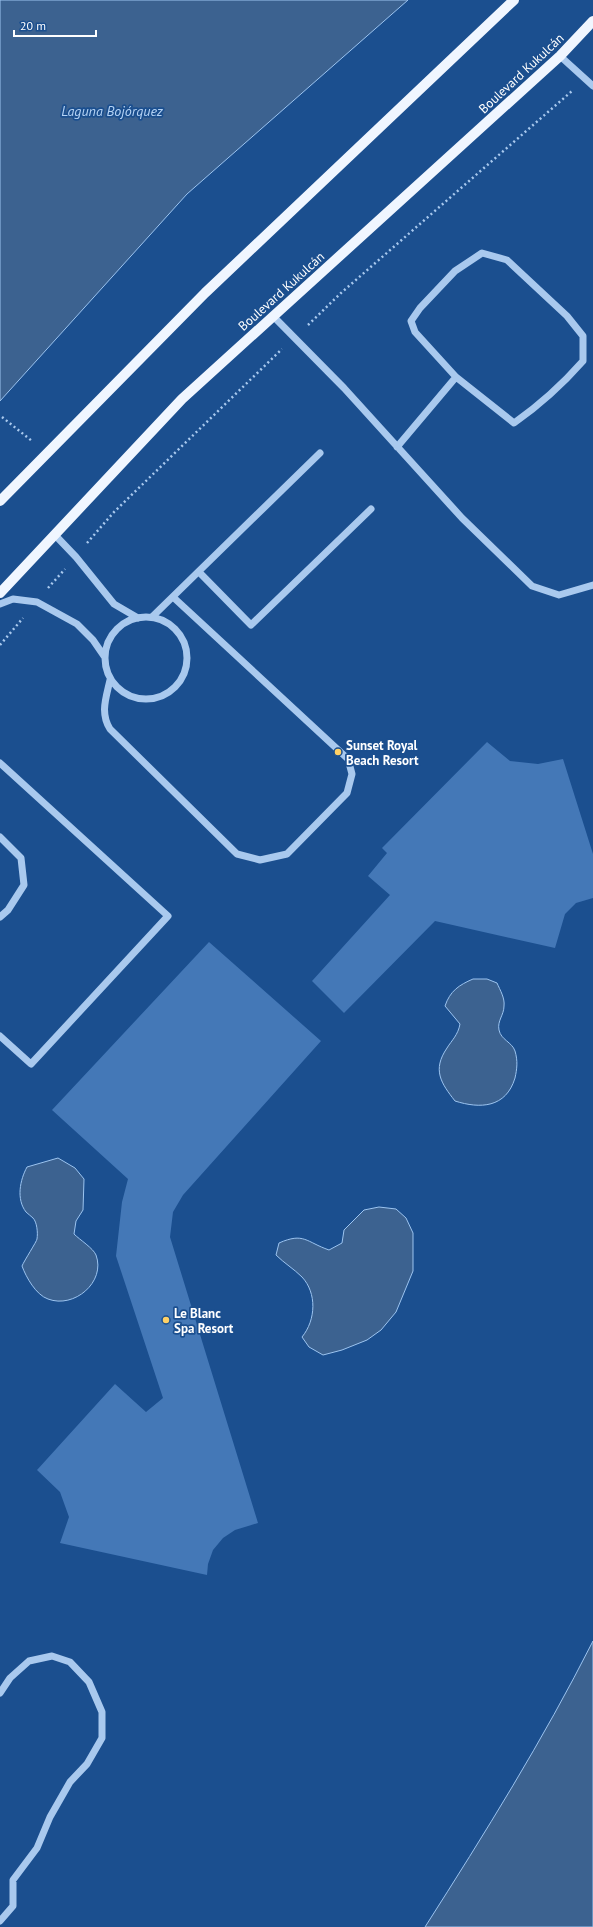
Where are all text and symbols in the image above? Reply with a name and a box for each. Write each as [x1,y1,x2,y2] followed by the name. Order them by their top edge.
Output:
[14,12,96,38] scale bar
[20,18,46,33] text: 20 m
[475,30,567,117] street label: Boulevard Kukulcán
[61,102,164,120] water label: Laguna Bojórquez
[235,248,328,335] street label: Boulevard Kukulcán
[346,737,419,769] place label: Sunset Royal Beach Resort
[333,747,343,757] marker: Sunset Royal Beach Resort
[174,1305,234,1337] place label: Le Blanc Spa Resort
[161,1315,171,1325] marker: Le Blanc Spa Resort

